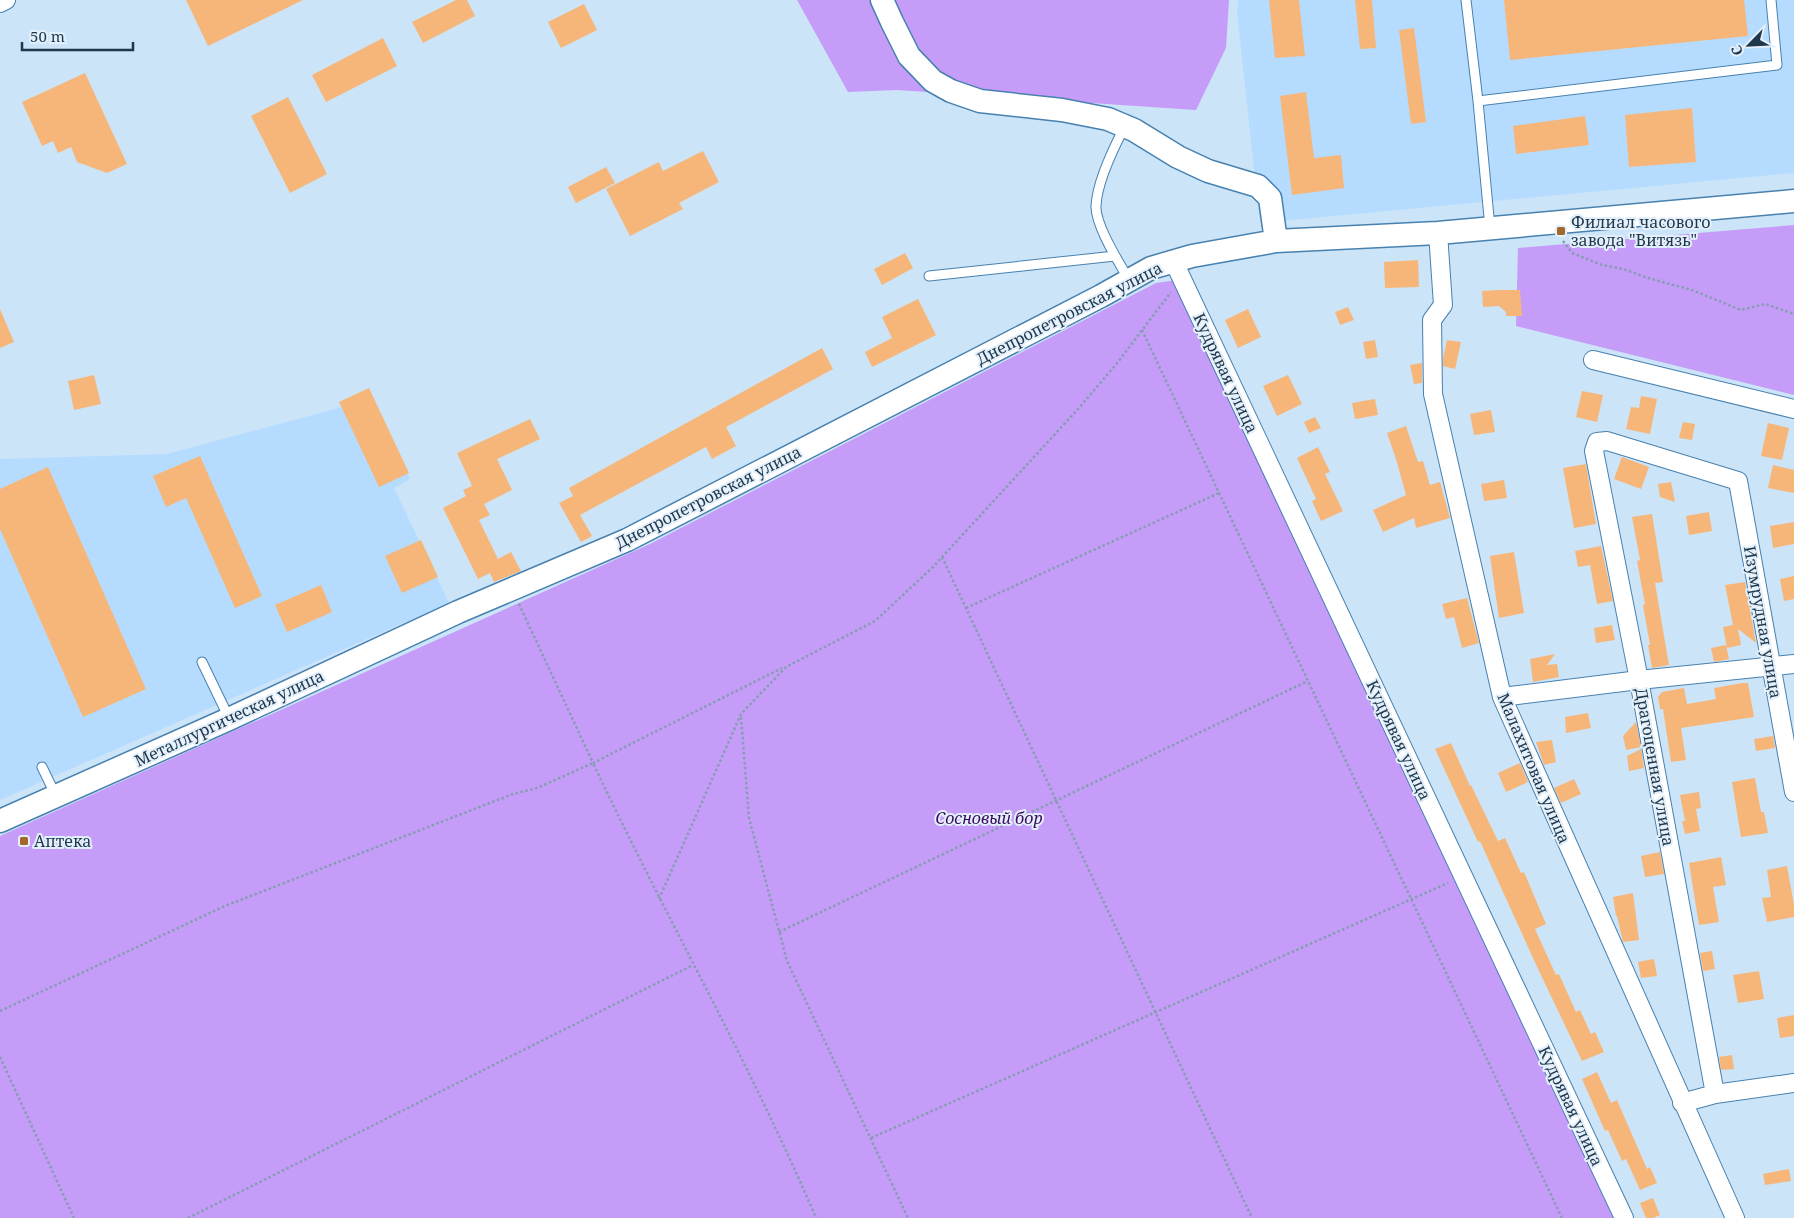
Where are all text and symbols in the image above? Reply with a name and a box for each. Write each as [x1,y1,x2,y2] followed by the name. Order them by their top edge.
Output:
[22,20,134,52] scale bar
[1724,20,1774,70] north arrow
[30,26,65,46] text: 50 m
[1726,42,1747,59] text: С
[1571,211,1711,251] place label: Филиал часового завода "Витязь"
[1555,225,1567,237] marker: Филиал часового завода "Витязь"
[972,256,1166,370] street label: Днепропетровская улица
[1189,309,1263,437] street label: Кудрявая улица
[611,440,805,554] street label: Днепропетровская улица
[1739,544,1787,700] street label: Изумрудная улица
[131,664,327,772] street label: Металлургическая улица
[1362,676,1436,804] street label: Кудрявая улица
[1630,686,1680,848] street label: Драгоценная улица
[1492,689,1576,847] street label: Малахитовая улица
[935,807,1043,829] park label: Сосновый бор
[34,830,91,852] place label: Аптека
[18,835,30,847] marker: Аптека
[1534,1042,1608,1170] street label: Кудрявая улица

